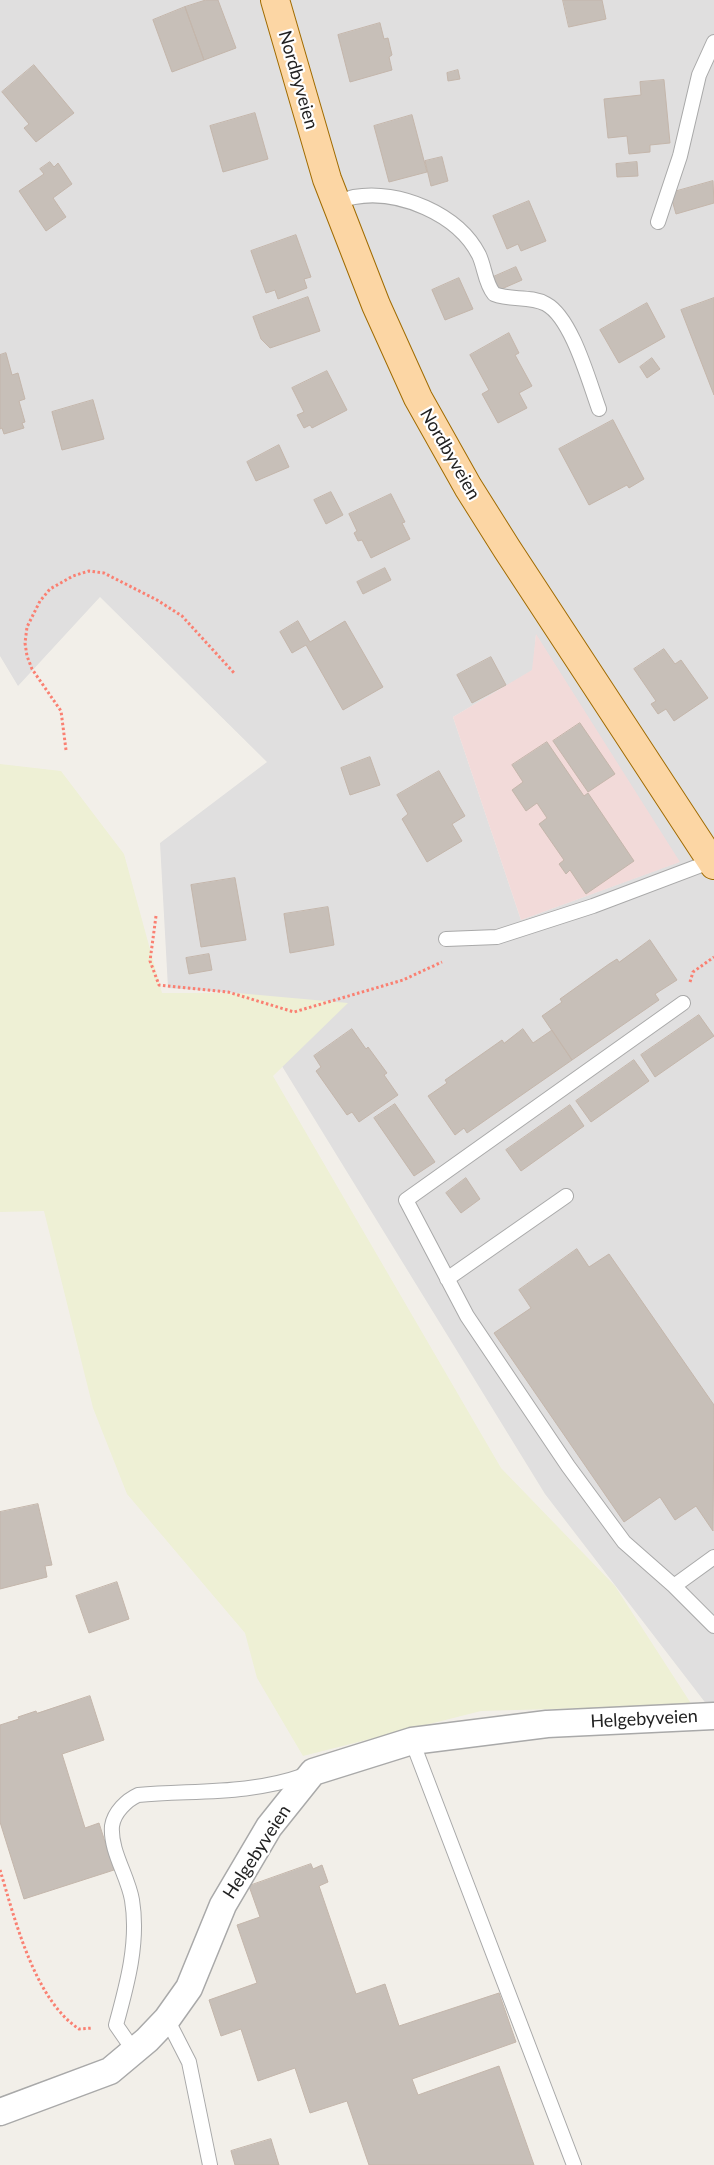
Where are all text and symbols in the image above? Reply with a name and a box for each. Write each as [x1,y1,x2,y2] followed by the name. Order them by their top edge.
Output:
[274,28,322,132] street label: Nordbyveien
[415,405,485,503] street label: Nordbyveien
[590,1705,698,1733] street label: Helgebyveien
[219,1801,295,1903] street label: Helgebyveien

